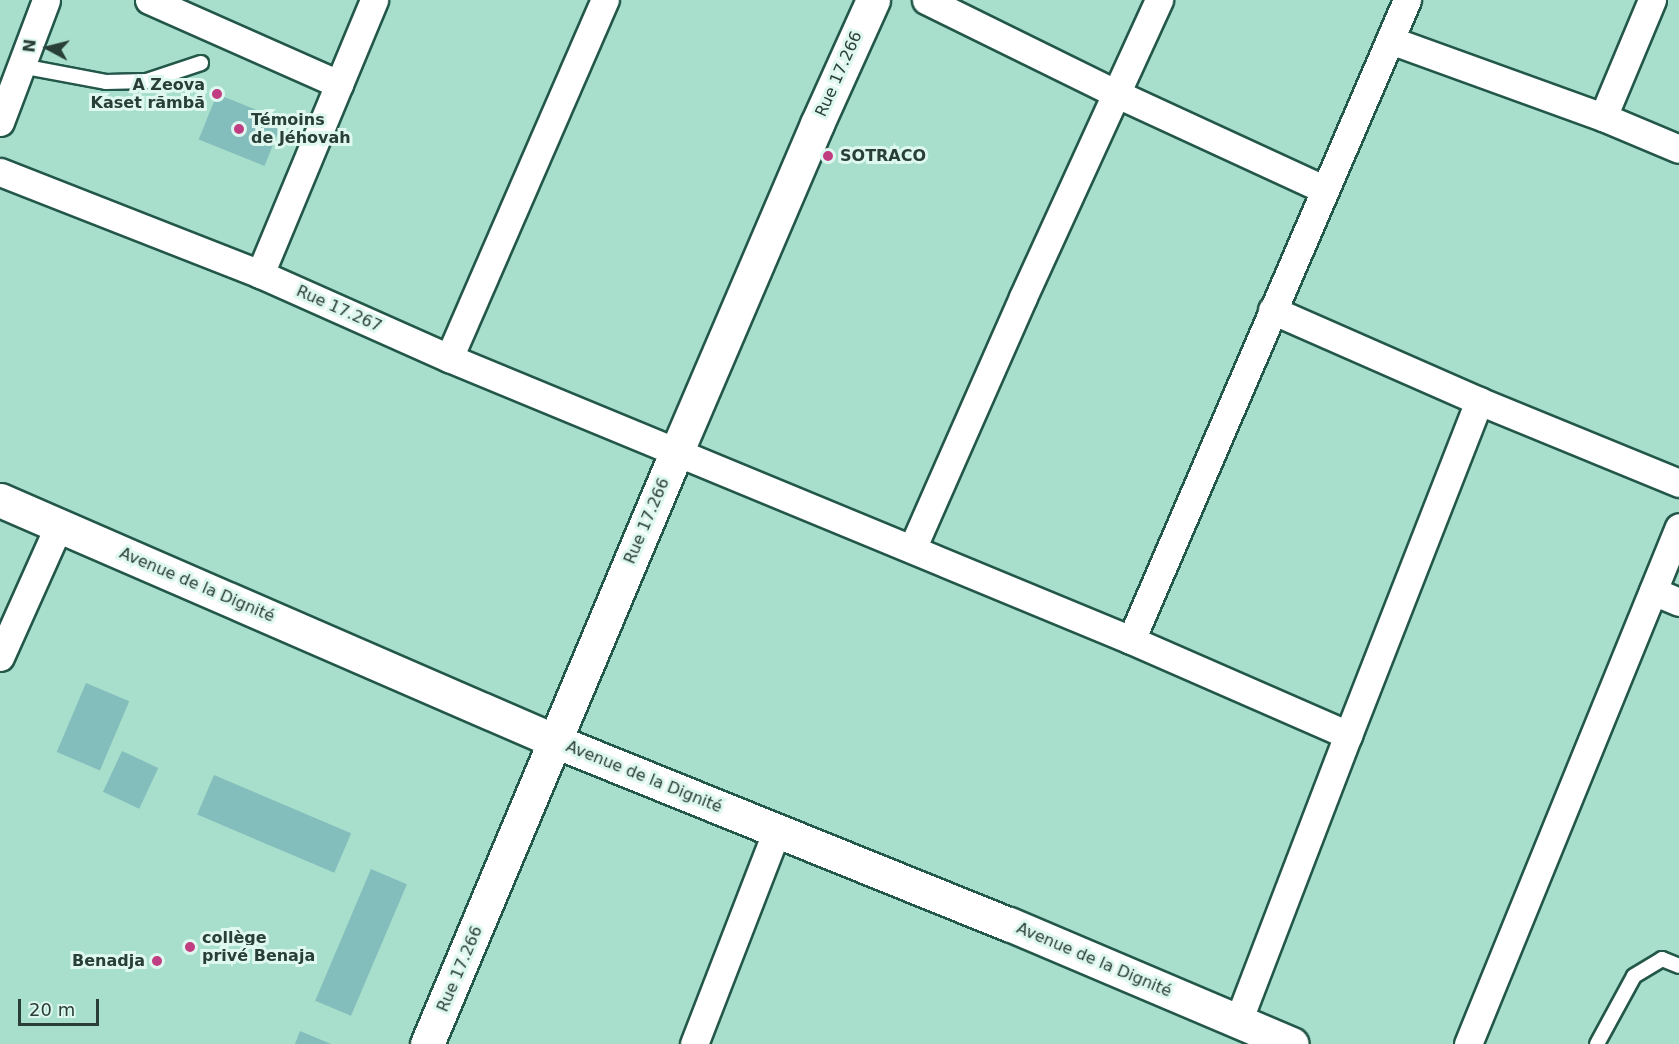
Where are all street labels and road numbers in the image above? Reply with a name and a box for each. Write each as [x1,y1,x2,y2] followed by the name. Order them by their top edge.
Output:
[812,28,866,120] street label: Rue 17.266
[293,282,385,336] street label: Rue 17.267
[620,475,674,567] street label: Rue 17.266
[117,544,277,626] street label: Avenue de la Dignité
[563,737,725,817] street label: Avenue de la Dignité
[1014,919,1174,1001] street label: Avenue de la Dignité
[433,923,487,1015] street label: Rue 17.266

